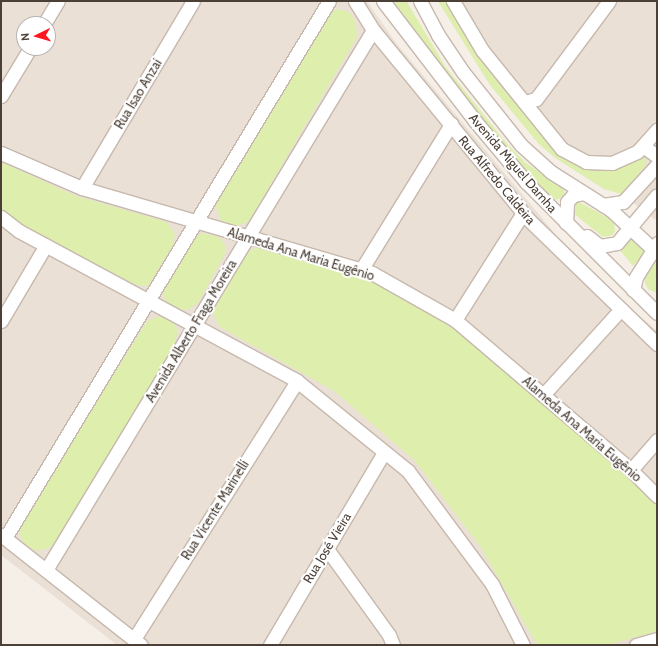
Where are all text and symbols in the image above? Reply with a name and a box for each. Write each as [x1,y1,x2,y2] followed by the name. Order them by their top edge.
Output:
[16,16,56,56] north arrow
[18,32,32,41] text: N
[111,56,165,132] street label: Rua Isao Anzai
[466,110,560,216] street label: Avenida Miguel Damha
[455,132,539,228] street label: Rua Alfredo Caldeira
[226,224,376,284] street label: Alameda Ana Maria Eugênio
[142,257,240,405] street label: Avenida Alberto Fraga Moreira
[519,373,645,485] street label: Alameda Ana Maria Eugênio
[178,457,252,563] street label: Rua Vicente Marinelli
[300,510,354,586] street label: Rua José Vieira

